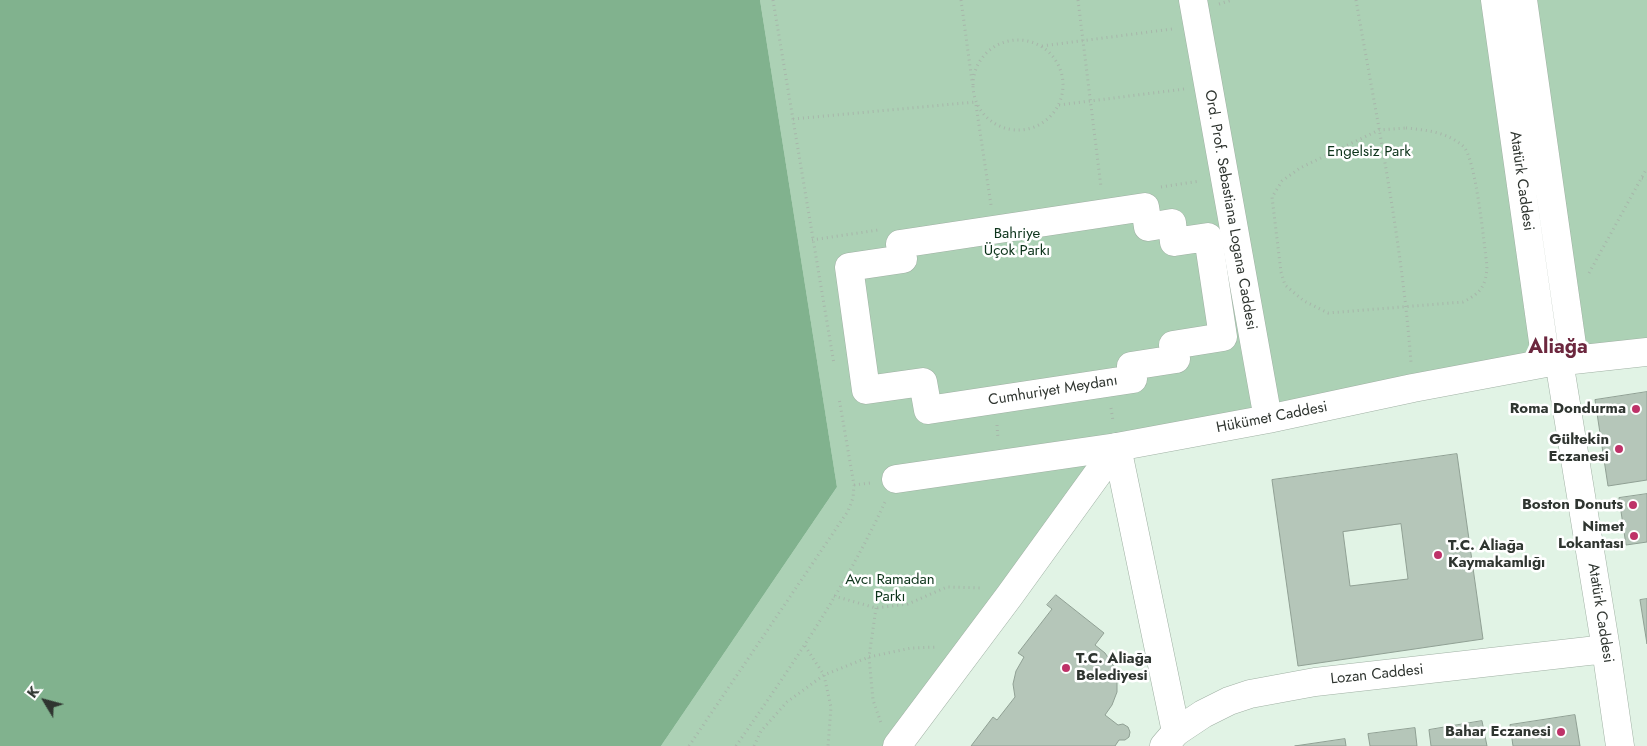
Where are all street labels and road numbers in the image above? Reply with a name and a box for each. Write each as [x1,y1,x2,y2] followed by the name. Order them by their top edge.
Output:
[1200,89,1260,331] street label: Ord. Prof. Sebastiana Logana Caddesi
[1505,130,1537,232] street label: Atatürk Caddesi
[987,372,1119,410] street label: Cumhuriyet Meydanı
[1215,398,1329,438] street label: Hükümet Caddesi
[1583,562,1617,664] street label: Atatürk Caddesi
[1330,661,1424,689] street label: Lozan Caddesi

